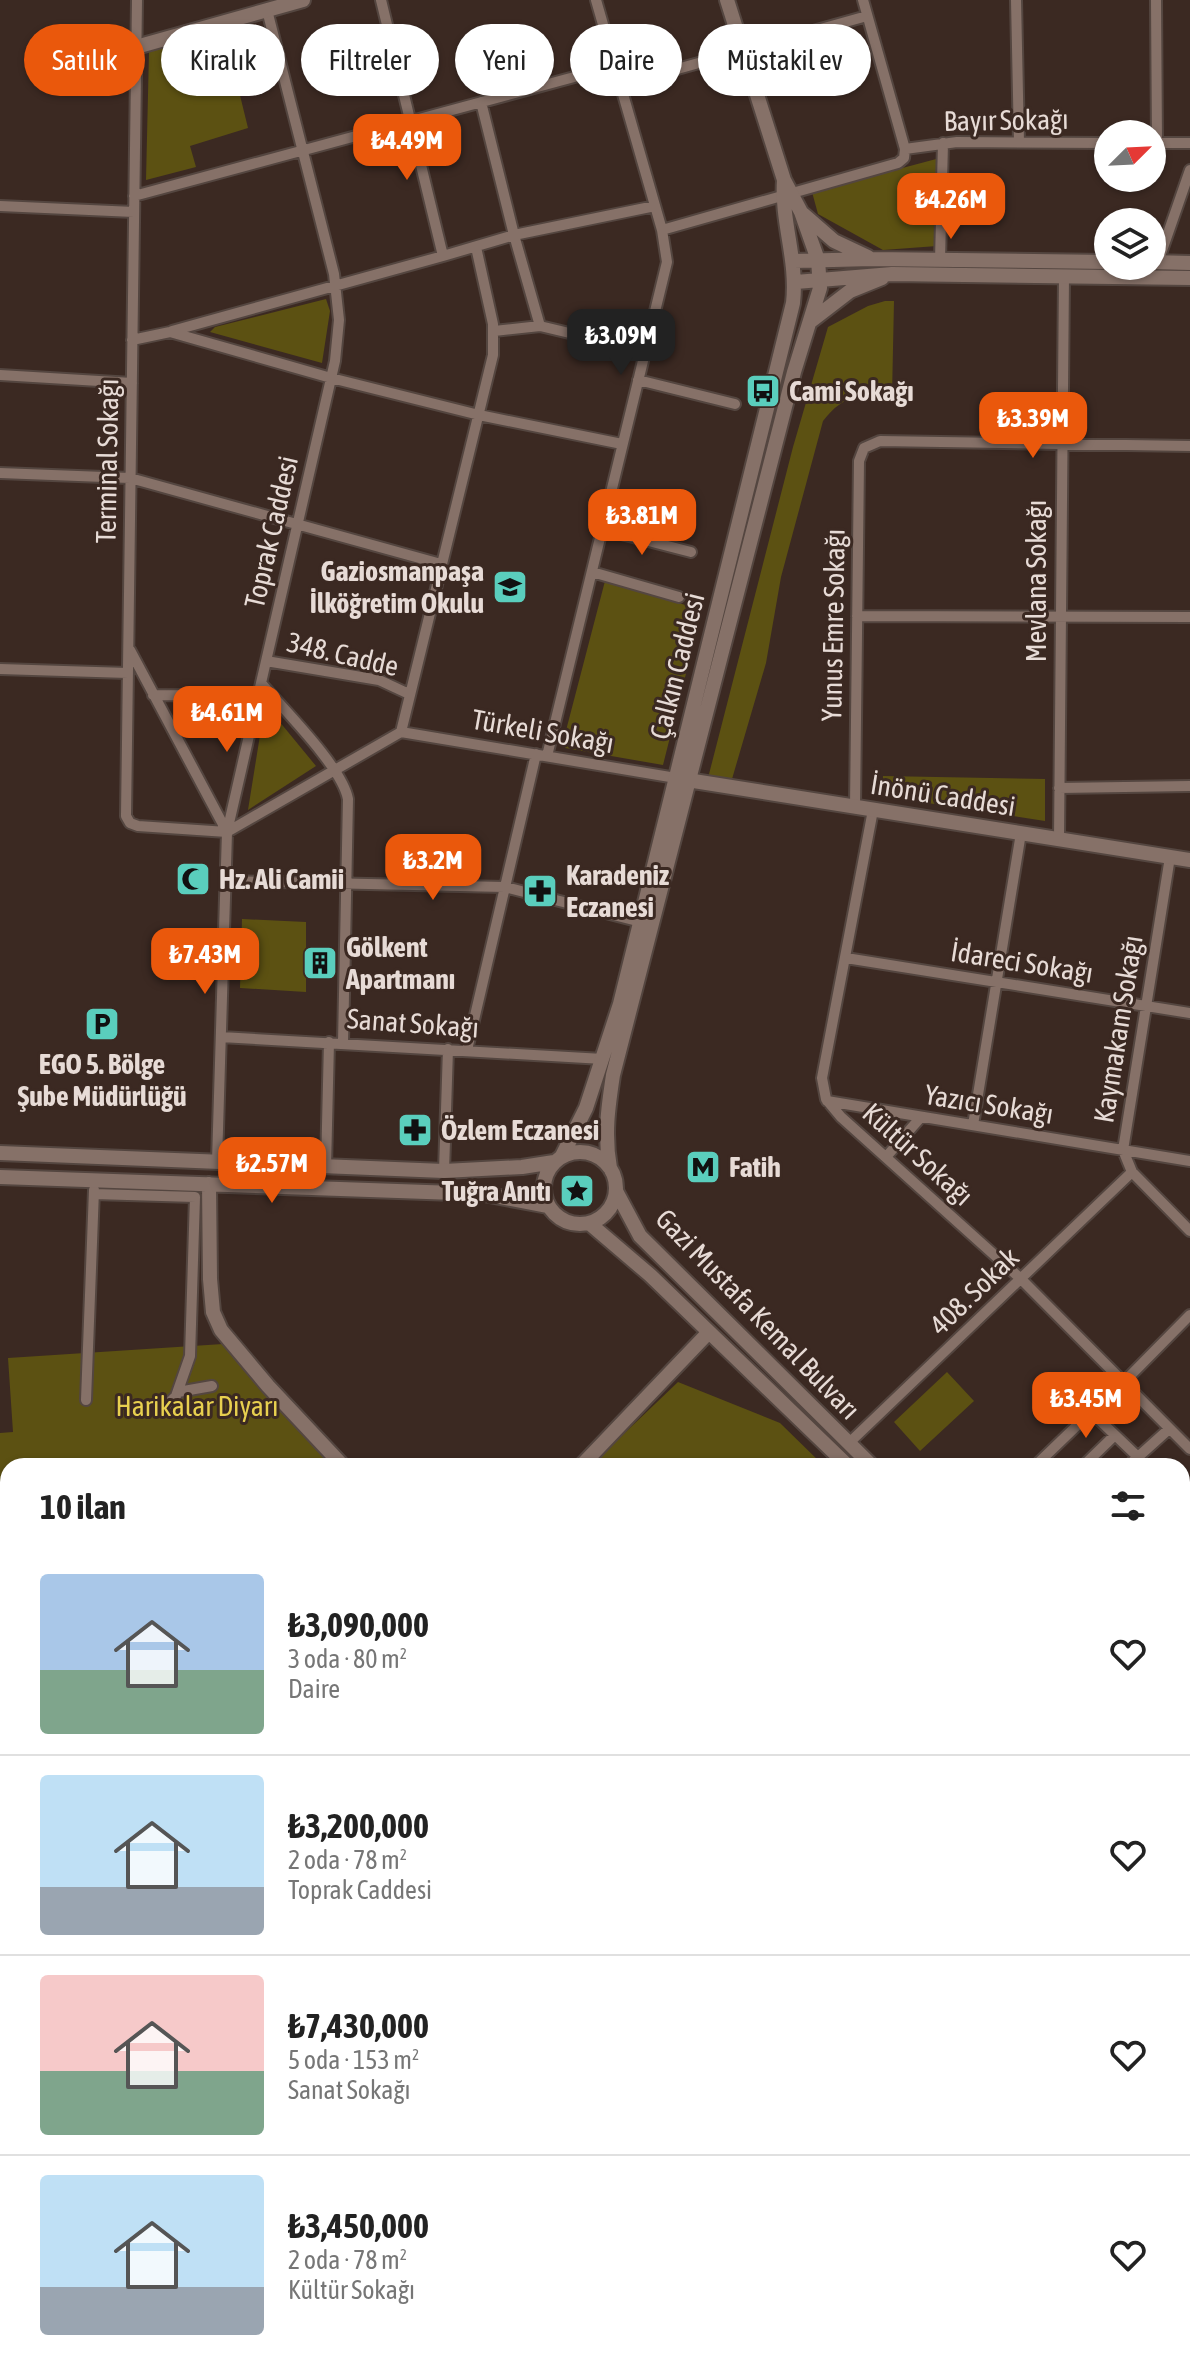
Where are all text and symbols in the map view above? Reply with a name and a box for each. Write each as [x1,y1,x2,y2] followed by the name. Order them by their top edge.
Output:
[24,24,145,96] chip: Satılık
[161,24,285,96] chip: Kiralık
[301,24,439,96] chip: Filtreler
[455,24,554,96] chip: Yeni
[570,24,682,96] chip: Daire
[698,24,871,96] chip: Müstakil ev
[943,103,1069,137] street label: Bayır Sokağı
[342,114,472,182] pin: ₺4.49M
[1094,120,1166,192] north arrow
[1094,120,1166,280] map controls
[371,125,443,155] text: ₺4.49M
[886,173,1016,241] pin: ₺4.26M
[915,184,987,214] text: ₺4.26M
[1094,208,1166,280] button: layers
[556,309,686,377] pin: ₺3.09M
[585,320,657,350] text: ₺3.09M
[744,372,782,410] bus stop icon: Cami Sokağı
[789,375,914,407] place label: Cami Sokağı
[90,378,124,544] street label: Terminal Sokağı
[968,392,1098,460] pin: ₺3.39M
[997,403,1069,433] text: ₺3.39M
[238,453,304,611] street label: Toprak Caddesi
[577,489,707,557] pin: ₺3.81M
[606,500,678,530] text: ₺3.81M
[1020,500,1052,662] street label: Mevlana Sokağı
[815,529,851,721] street label: Yunus Emre Sokağı
[310,555,484,619] place label: Gaziosmanpaşa İlköğretim Okulu
[491,568,529,606] school or university icon: Gaziosmanpaşa İlköğretim Okulu
[643,590,711,742] street label: Çalkın Caddesi
[284,626,402,682] street label: 348. Cadde
[162,686,292,754] pin: ₺4.61M
[191,697,263,727] text: ₺4.61M
[470,703,616,759] street label: Türkeli Sokağı
[868,768,1018,822] street label: İnönü Caddesi
[377,834,489,902] pin: ₺3.2M
[403,845,463,875] text: ₺3.2M
[566,859,669,923] place label: Karadeniz Eczanesi
[174,860,212,898] mosque icon: Hz. Ali Camii
[219,863,344,895] place label: Hz. Ali Camii
[521,872,559,910] pharmacy icon: Karadeniz Eczanesi
[140,928,270,996] pin: ₺7.43M
[345,931,455,995] place label: Gölkent Apartmanı
[1087,933,1149,1125] street label: Kaymakam Sokağı
[949,935,1095,989] street label: İdareci Sokağı
[169,939,241,969] text: ₺7.43M
[301,944,339,982] building icon: Gölkent Apartmanı
[346,1002,480,1044] street label: Sanat Sokağı
[83,1005,121,1043] parking icon: EGO 5. Bölge Şube Müdürlüğü
[18,1048,186,1112] place label: EGO 5. Bölge Şube Müdürlüğü
[922,1078,1056,1130] street label: Yazıcı Sokağı
[856,1096,980,1212] street label: Kültür Sokağı
[396,1111,434,1149] pharmacy icon: Özlem Eczanesi
[441,1114,599,1146] place label: Özlem Eczanesi
[207,1137,337,1205] pin: ₺2.57M
[236,1148,308,1178] text: ₺2.57M
[684,1148,722,1186] metro station icon: Fatih
[729,1151,781,1183] place label: Fatih
[558,1172,596,1210] place icon: Tuğra Anıtı
[442,1175,551,1207] place label: Tuğra Anıtı
[649,1202,867,1426] street label: Gazi Mustafa Kemal Bulvarı
[923,1241,1025,1341] street label: 408. Sokak
[1021,1372,1151,1440] pin: ₺3.45M
[1050,1383,1122,1413] text: ₺3.45M
[116,1390,278,1422] park label: Harikalar Diyarı
[1106,1484,1150,1528] icon: filters
[40,1487,126,1526] text: 10 ilan
[288,1605,429,1644] text: ₺3,090,000
[104,1606,200,1702] icon: home
[1106,1632,1150,1676] icon: heart
[288,1644,407,1674] text: 3 oda · 80 m²
[288,1674,340,1704] text: Daire
[288,1806,429,1845] text: ₺3,200,000
[104,1807,200,1903] icon: home
[1106,1833,1150,1877] icon: heart
[288,1845,407,1875] text: 2 oda · 78 m²
[288,1875,432,1905] text: Toprak Caddesi
[288,2006,429,2045] text: ₺7,430,000
[104,2007,200,2103] icon: home
[1106,2033,1150,2077] icon: heart
[288,2045,419,2075] text: 5 oda · 153 m²
[288,2075,411,2105] text: Sanat Sokağı
[288,2206,429,2245] text: ₺3,450,000
[104,2207,200,2303] icon: home
[1106,2233,1150,2277] icon: heart
[288,2245,407,2275] text: 2 oda · 78 m²
[288,2275,415,2305] text: Kültür Sokağı

